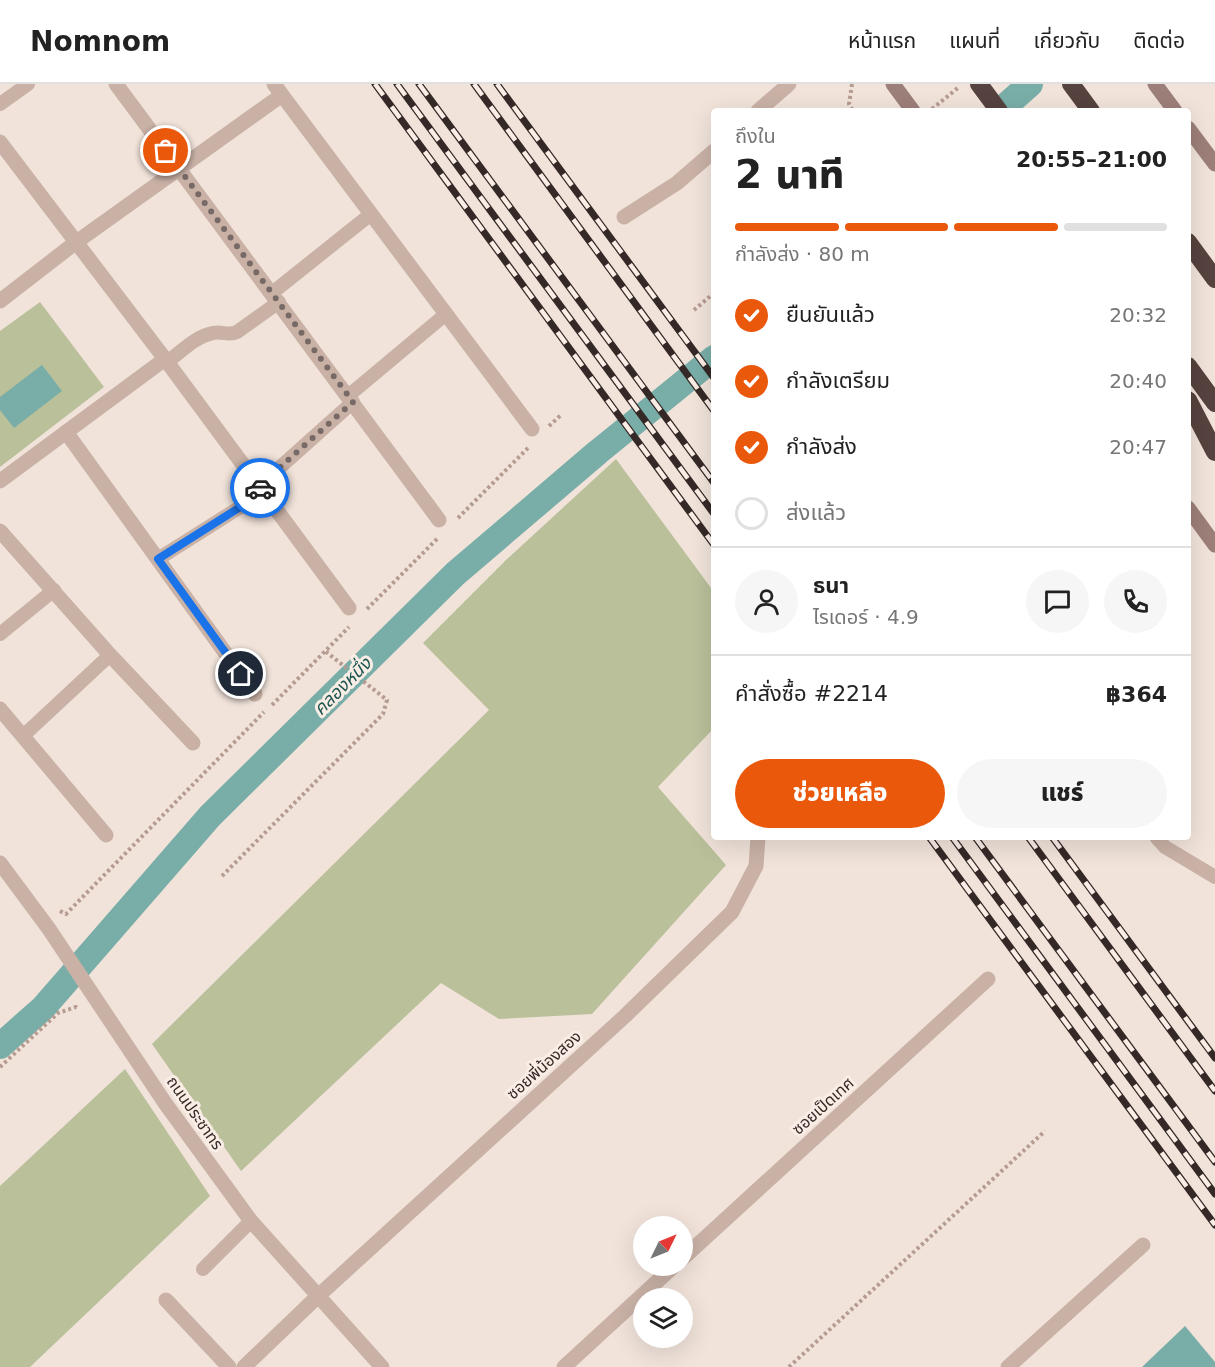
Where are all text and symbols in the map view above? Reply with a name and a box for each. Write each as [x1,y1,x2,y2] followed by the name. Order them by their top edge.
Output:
[30,25,170,58] text: Nomnom
[848,29,916,53] text: หน้าแรก
[949,29,1000,53] text: แผนที่
[1033,29,1100,53] text: เกี่ยวกับ
[1133,29,1185,53] text: ติดต่อ
[735,124,776,148] text: ถึงใน
[140,125,191,176] pin
[149,134,182,167] icon: bag
[1016,147,1167,172] text: 20:55–21:00
[735,152,844,197] text: 2 นาที
[735,242,870,266] text: กำลังส่ง · 80 m
[735,299,768,332] icon: check
[786,302,875,327] text: ยืนยันแล้ว
[1109,303,1167,327] text: 20:32
[735,365,768,398] icon: check
[786,368,890,393] text: กำลังเตรียม
[1109,369,1167,393] text: 20:40
[735,431,768,464] icon: check
[786,434,857,459] text: กำลังส่ง
[1109,435,1167,459] text: 20:47
[230,458,290,518] courier
[244,472,277,505] icon: car
[786,500,846,525] text: ส่งแล้ว
[735,570,798,633] button: person
[1026,570,1089,633] button: chat
[1104,570,1167,633] button: phone
[813,573,849,598] text: ธนา
[813,605,919,629] text: ไรเดอร์ · 4.9
[215,648,266,699] pin
[307,651,376,719] water label: คลองหนึ่ง
[224,657,257,690] icon: home
[735,681,888,706] text: คำสั่งซื้อ #2214
[1106,682,1167,707] text: ฿364
[735,759,945,828] button: ช่วยเหลือ
[957,759,1167,828] button: แชร์
[502,1025,585,1103] street label: ซอยพี่น้องสอง
[163,1073,227,1153] street label: ถนนประชาทร
[788,1073,858,1139] street label: ซอยเป็ดเทศ
[633,1216,693,1276] north arrow
[633,1216,693,1348] map controls
[633,1288,693,1348] button: layers

